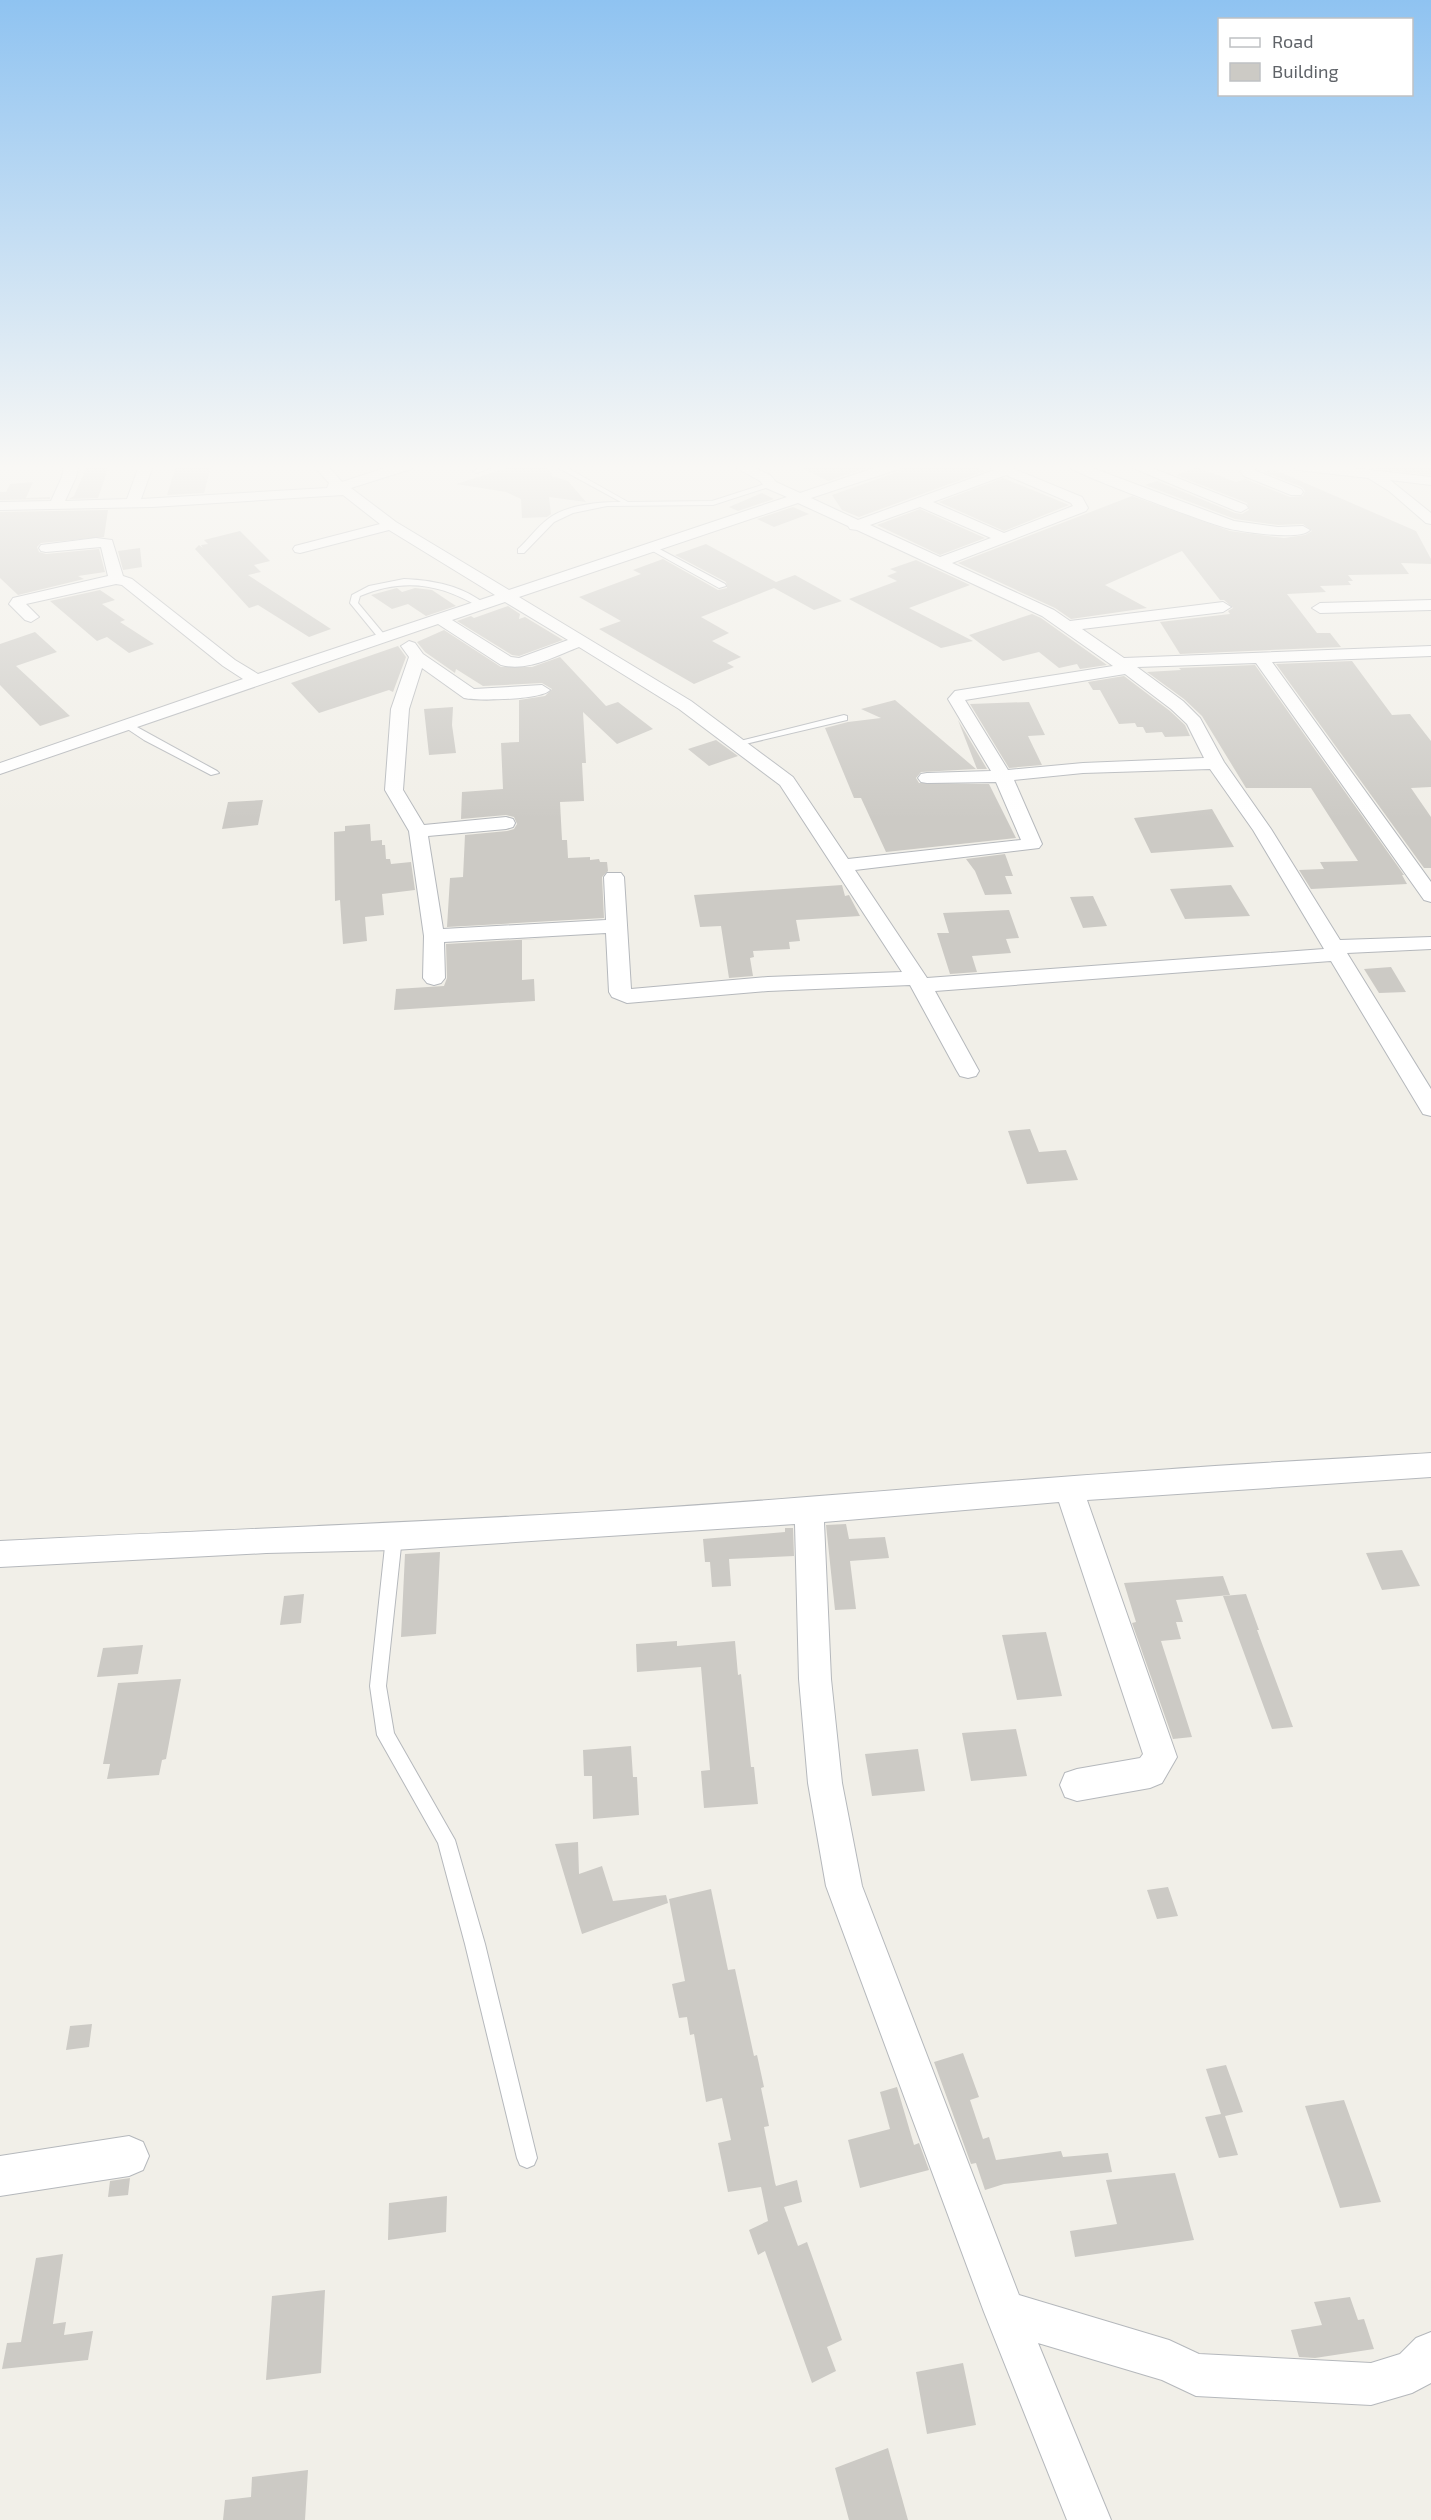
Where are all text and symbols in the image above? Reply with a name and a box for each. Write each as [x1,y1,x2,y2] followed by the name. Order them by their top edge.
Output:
[1218,18,1413,96] legend
[1272,30,1313,52] text: Road
[1272,60,1339,82] text: Building

